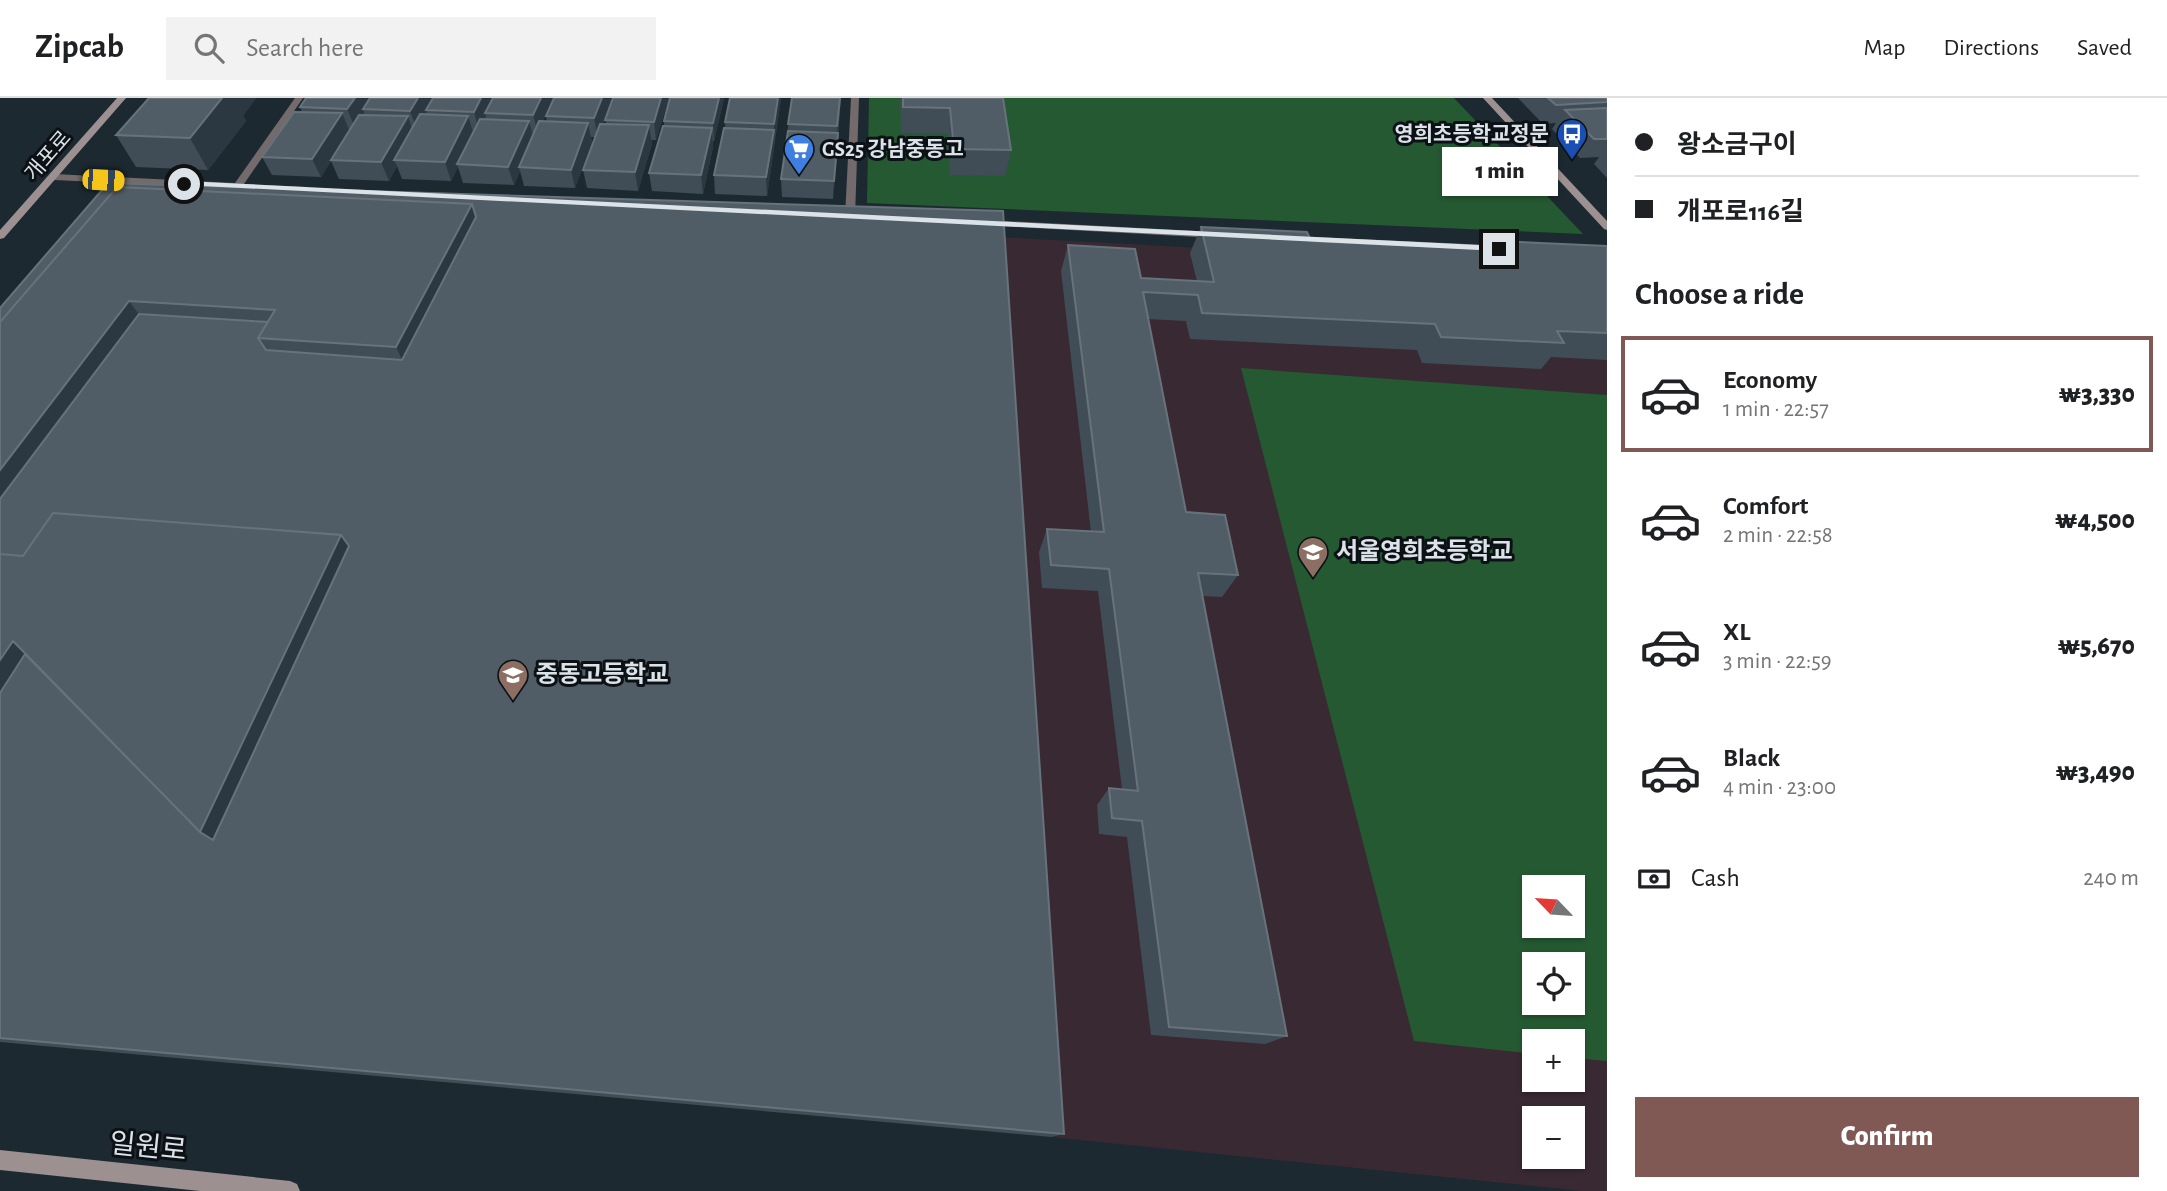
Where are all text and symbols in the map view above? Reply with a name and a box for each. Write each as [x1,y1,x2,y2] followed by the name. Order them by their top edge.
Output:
[166,17,656,80] search box
[190,29,228,67] icon: search
[35,31,124,64] text: Zipcab
[246,35,364,61] text: Search here
[1863,36,1905,60] text: Map
[1943,36,2039,60] text: Directions
[2077,36,2132,60] text: Saved
[1555,117,1589,161] bus stop icon: 영희초등학교정문
[1394,123,1549,145] place label: 영희초등학교정문
[20,127,75,185] street label: 개포로
[782,132,816,176] supermarket icon: GS25 강남중동고
[1677,132,1797,158] text: 왕소금구이
[822,138,964,160] place label: GS25 강남중동고
[1441,148,1557,197] callout: 1 min
[1476,160,1524,183] text: 1 min
[82,168,125,192] car
[168,168,200,200] route start
[1677,199,1804,225] text: 개포로116길
[1483,233,1515,265] route end
[1635,278,1804,310] text: Choose a ride
[1639,363,1702,426] icon: car
[1723,367,1817,393] text: Economy
[2059,381,2135,407] text: ₩3,330
[1723,398,1829,421] text: 1 min · 22:57
[1639,489,1702,552] icon: car
[1723,493,1808,519] text: Comfort
[2055,507,2135,533] text: ₩4,500
[1723,524,1833,547] text: 2 min · 22:58
[1296,535,1330,579] school or university icon: 서울영희초등학교
[1336,538,1513,564] place label: 서울영희초등학교
[1639,615,1702,678] icon: car
[1723,619,1750,645] text: XL
[2058,633,2135,659] text: ₩5,670
[1723,650,1832,673] text: 3 min · 22:59
[496,658,530,702] school or university icon: 중동고등학교
[536,661,668,687] place label: 중동고등학교
[1639,741,1702,804] icon: car
[1723,745,1780,771] text: Black
[2056,759,2135,785] text: ₩3,490
[1723,776,1836,799] text: 4 min · 23:00
[1635,860,1673,898] icon: cash
[1691,865,1740,891] text: Cash
[2083,867,2139,890] text: 240 m
[1522,875,1586,938] north arrow
[1522,875,1585,1169] map controls
[1522,952,1585,1015] button: locate
[1522,1029,1585,1092] button: +
[1635,1097,2139,1177] button: Confirm
[1522,1106,1585,1169] button: −
[108,1128,188,1166] street label: 일원로

